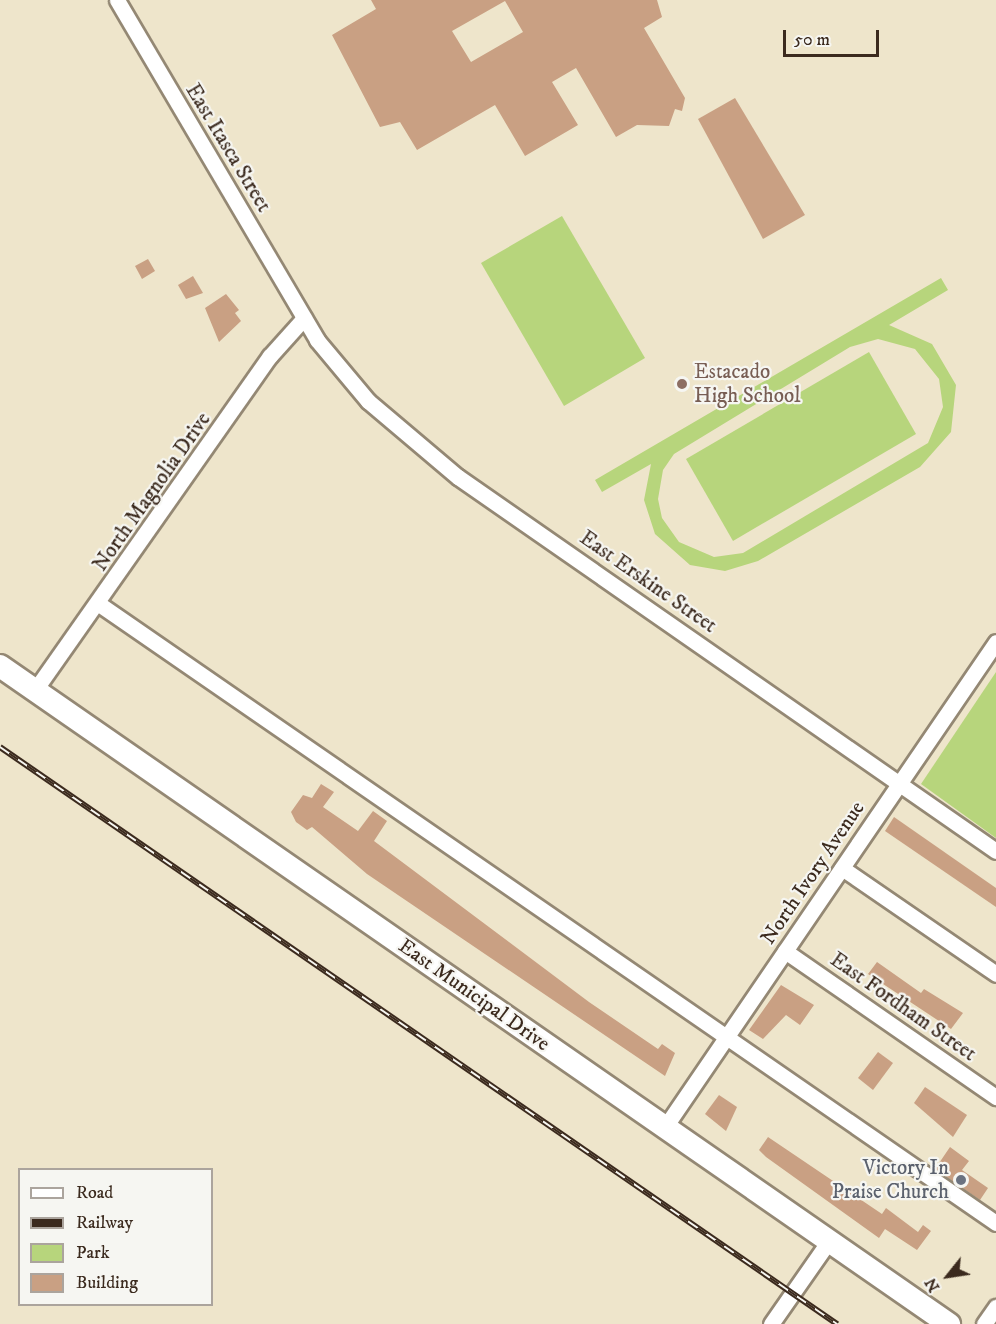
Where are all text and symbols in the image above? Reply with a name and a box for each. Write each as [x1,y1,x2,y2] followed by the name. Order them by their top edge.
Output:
[786,18,882,56] scale bar
[794,29,830,51] text: 50 m
[180,79,276,217] street label: East Itasca Street
[694,359,800,409] place label: Estacado High School
[675,377,689,391] marker: Estacado High School
[88,408,216,576] street label: North Magnolia Drive
[575,525,721,639] street label: East Erskine Street
[756,797,870,949] street label: North Ivory Avenue
[393,933,555,1057] street label: East Municipal Drive
[825,947,981,1067] street label: East Fordham Street
[832,1155,949,1205] place label: Victory In Praise Church
[18,1168,213,1306] legend
[954,1173,968,1187] marker: Victory In Praise Church
[76,1182,113,1204] text: Road
[76,1212,133,1234] text: Railway
[76,1242,110,1264] text: Park
[918,1246,978,1306] north arrow
[76,1272,138,1294] text: Building
[920,1274,944,1296] text: N

